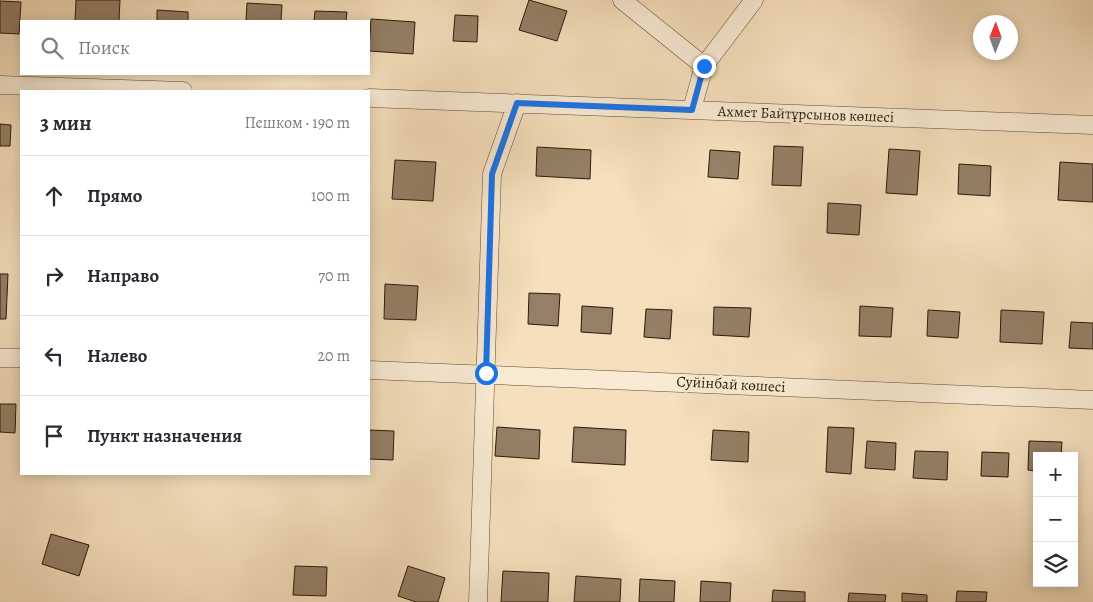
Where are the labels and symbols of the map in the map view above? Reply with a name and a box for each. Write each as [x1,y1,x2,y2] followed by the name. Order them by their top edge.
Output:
[973,15,1018,60] north arrow
[693,55,716,78] route end
[716,101,895,127] street label: Ахмет Байтұрсынов көшесі
[475,362,498,385] route start
[676,371,786,397] street label: Суйінбай көшесі

